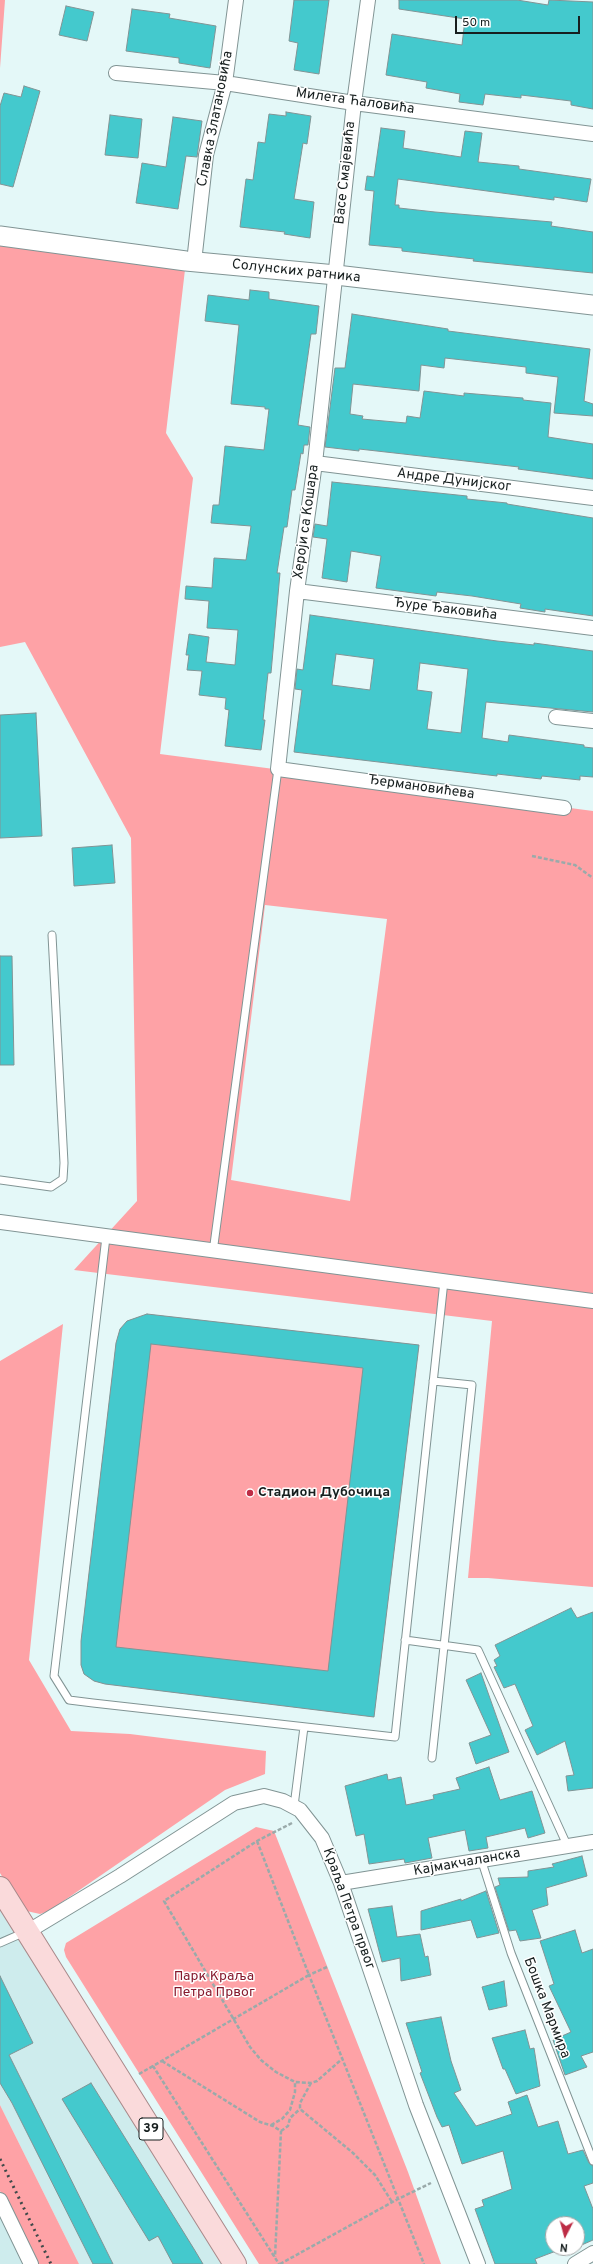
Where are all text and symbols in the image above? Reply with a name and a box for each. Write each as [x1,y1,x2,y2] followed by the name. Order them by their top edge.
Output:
[457,8,582,34] scale bar
[462,15,490,31] text: 50 m
[195,50,237,188] street label: Славка Златановића
[295,85,415,119] street label: Милета Ћаловића
[332,121,360,225] street label: Васе Смајевића
[231,257,361,287] street label: Солунских ратника
[291,464,323,580] street label: Хероји са Кошара
[396,466,512,496] street label: Андре Дунијског
[392,595,498,625] street label: Ђуре Ђаковића
[367,772,475,804] street label: Ђермановићева
[258,1485,390,1501] place label: Стадион Дубочица
[245,1488,255,1498] marker: Стадион Дубочица
[412,1845,522,1881] street label: Кајмакчаланска
[318,1846,378,1972] street label: Краља Петра првог
[519,1955,573,2061] street label: Бошка Мармира
[173,1969,255,2002] park label: Парк Краља Петра Првог
[139,2118,163,2140] road number: 39
[545,2216,585,2256] north arrow
[559,2240,569,2254] text: N

